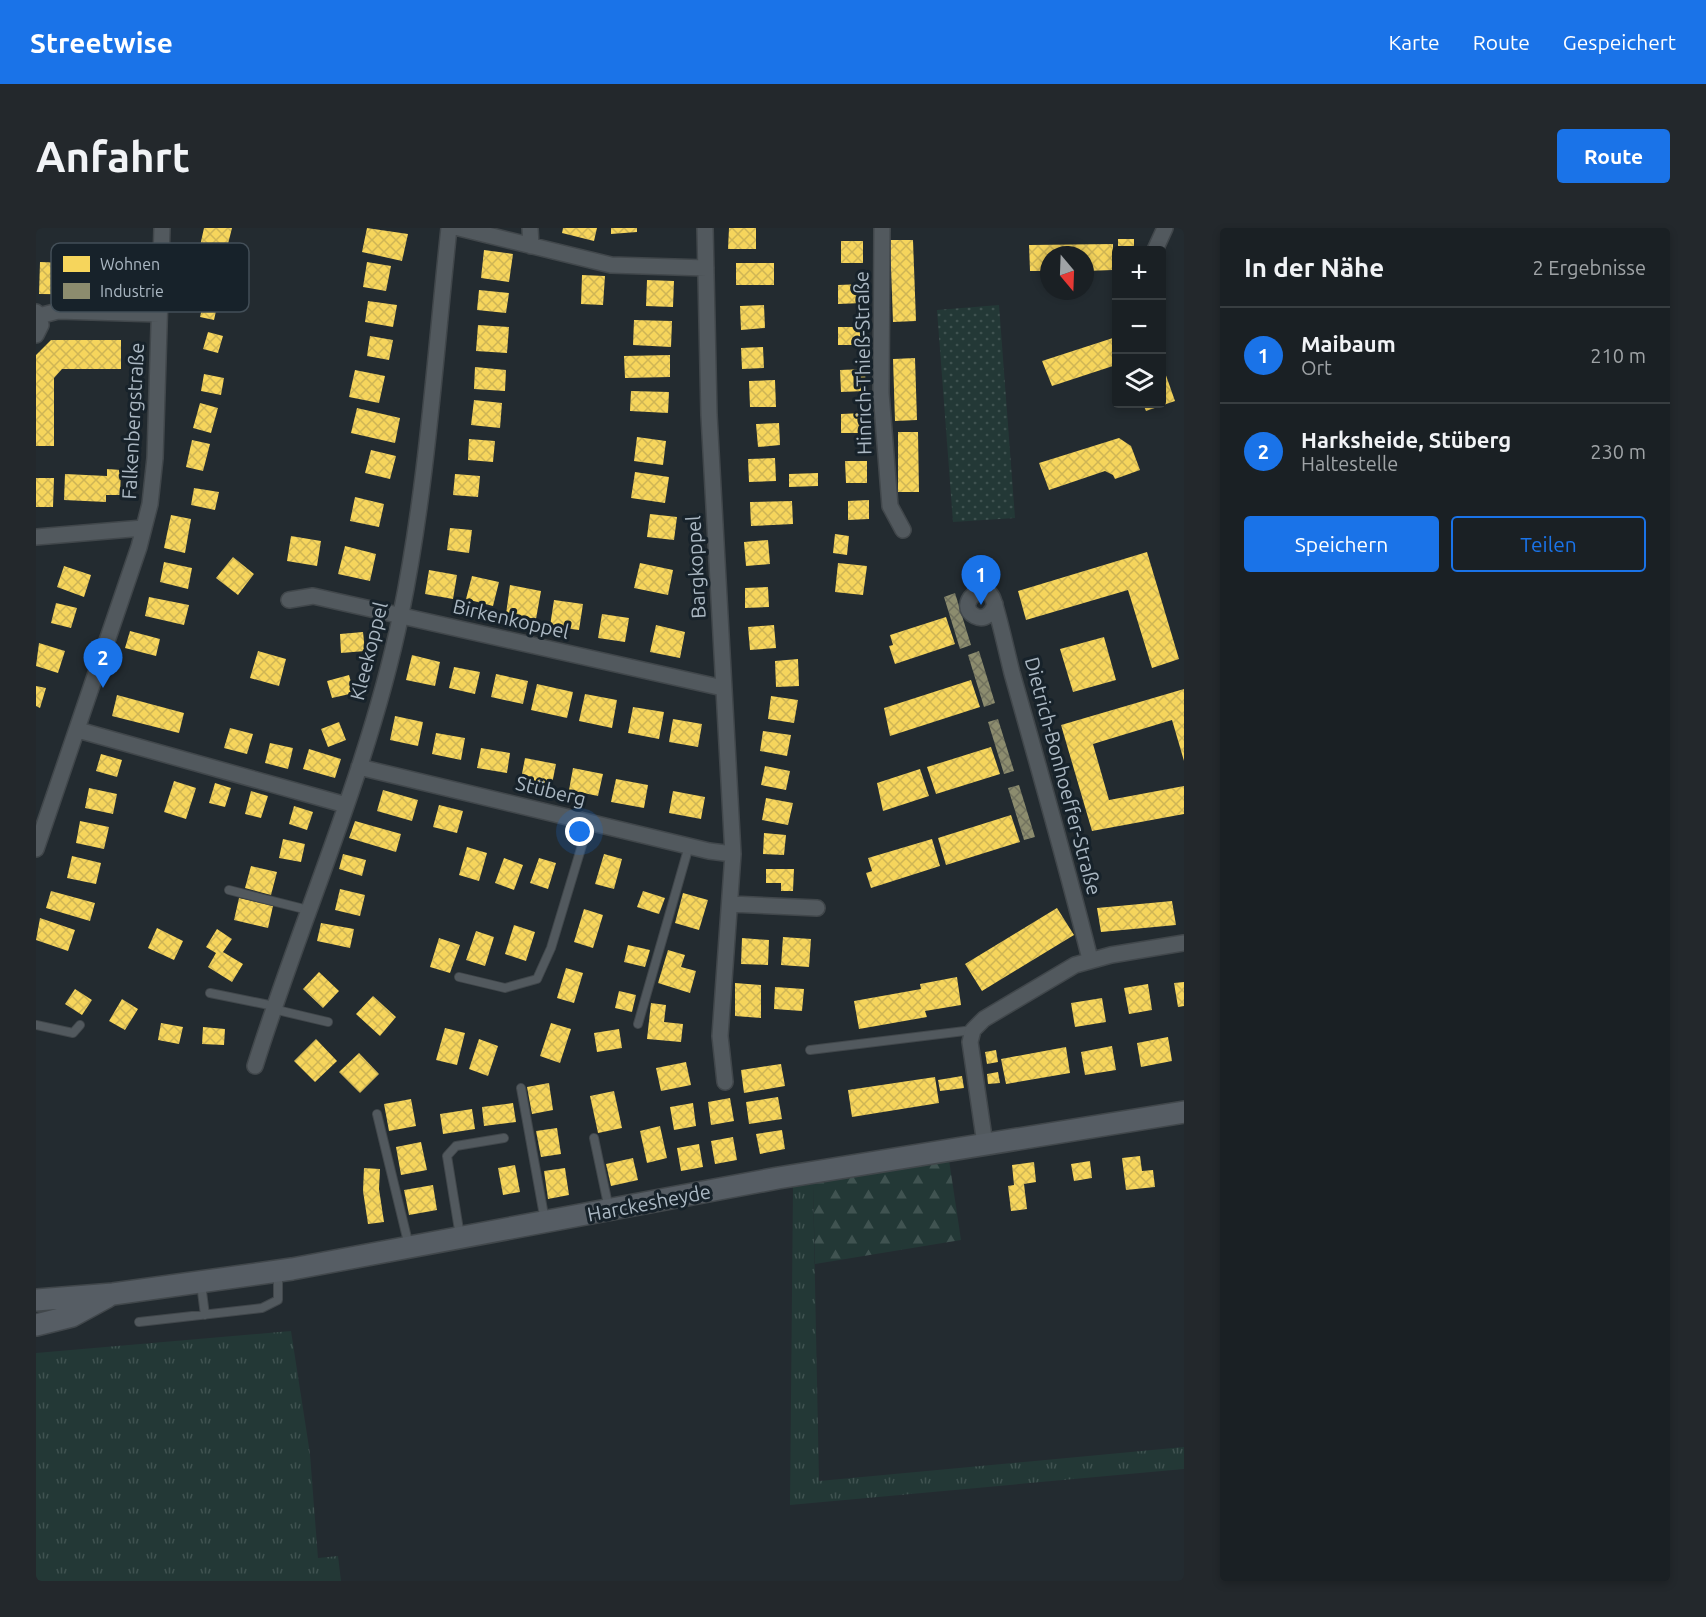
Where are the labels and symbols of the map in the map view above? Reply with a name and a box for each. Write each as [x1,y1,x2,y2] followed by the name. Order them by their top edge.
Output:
[51,243,249,312] legend
[1040,246,1094,300] north arrow
[100,255,160,273] text: Wohnen
[849,271,876,455] street label: Hinrich-Thieß-Straße
[100,282,164,300] text: Industrie
[117,342,148,500] street label: Falkenbergstraße
[681,515,710,619] street label: Bargkoppel
[962,556,1000,605] pin: 1
[451,594,571,643] street label: Birkenkoppel
[345,599,392,702] street label: Kleekoppel
[84,638,122,688] pin: 2
[1021,654,1106,897] street label: Dietrich-Bonhoeffer-Straße
[514,771,589,810] street label: Stüberg
[565,817,594,846] your location
[585,1179,713,1226] street label: Harckesheyde

